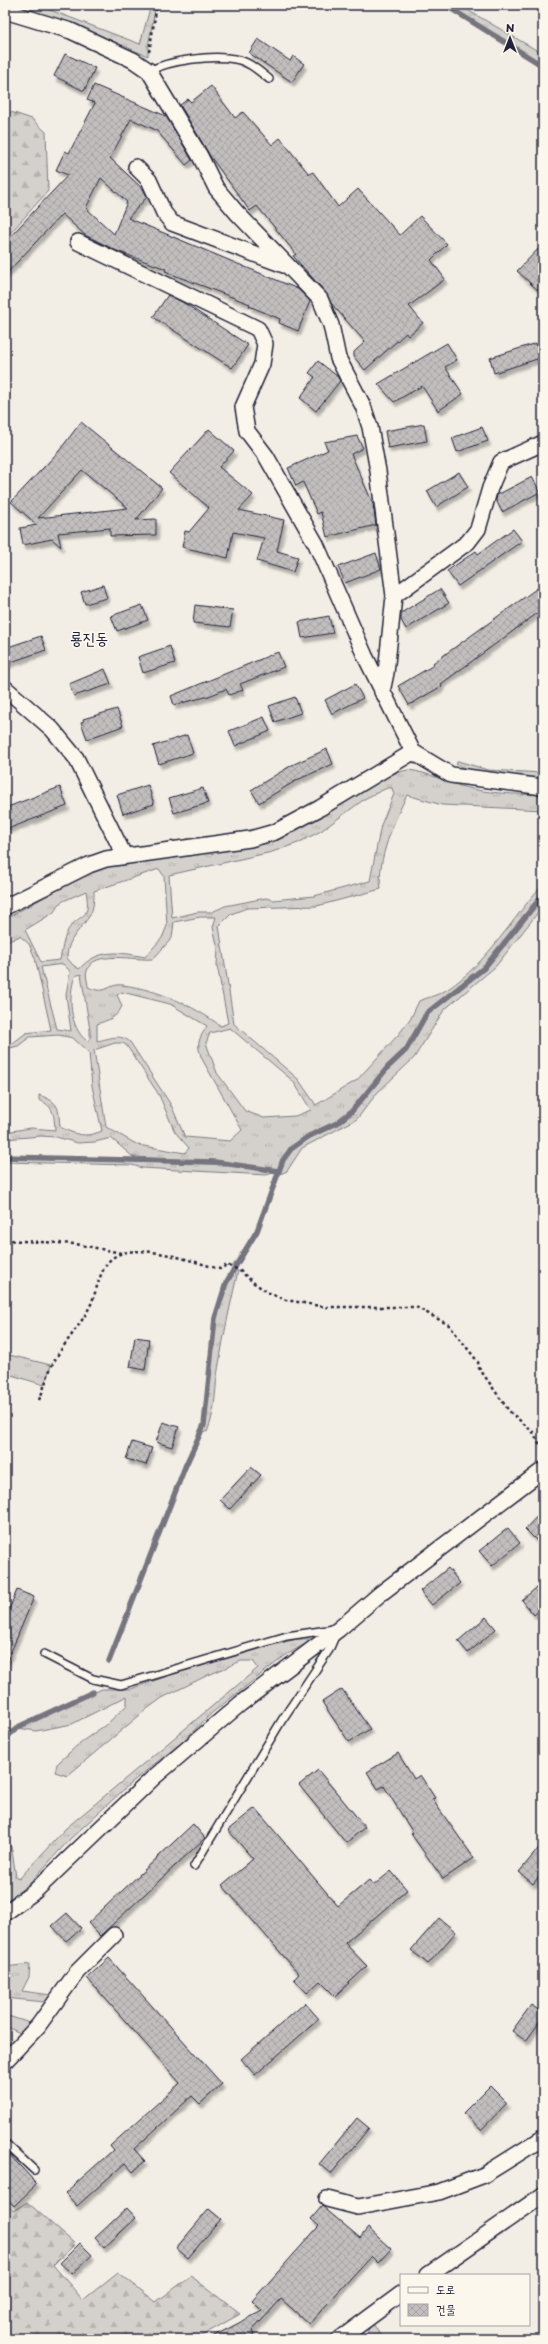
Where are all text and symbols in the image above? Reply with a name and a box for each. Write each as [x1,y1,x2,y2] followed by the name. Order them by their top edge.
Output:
[490,18,530,58] north arrow
[506,19,515,36] text: N
[70,625,108,649] district label: 룡진동
[400,2274,530,2326] legend
[436,2280,455,2298] text: 도로
[436,2300,456,2318] text: 건물

